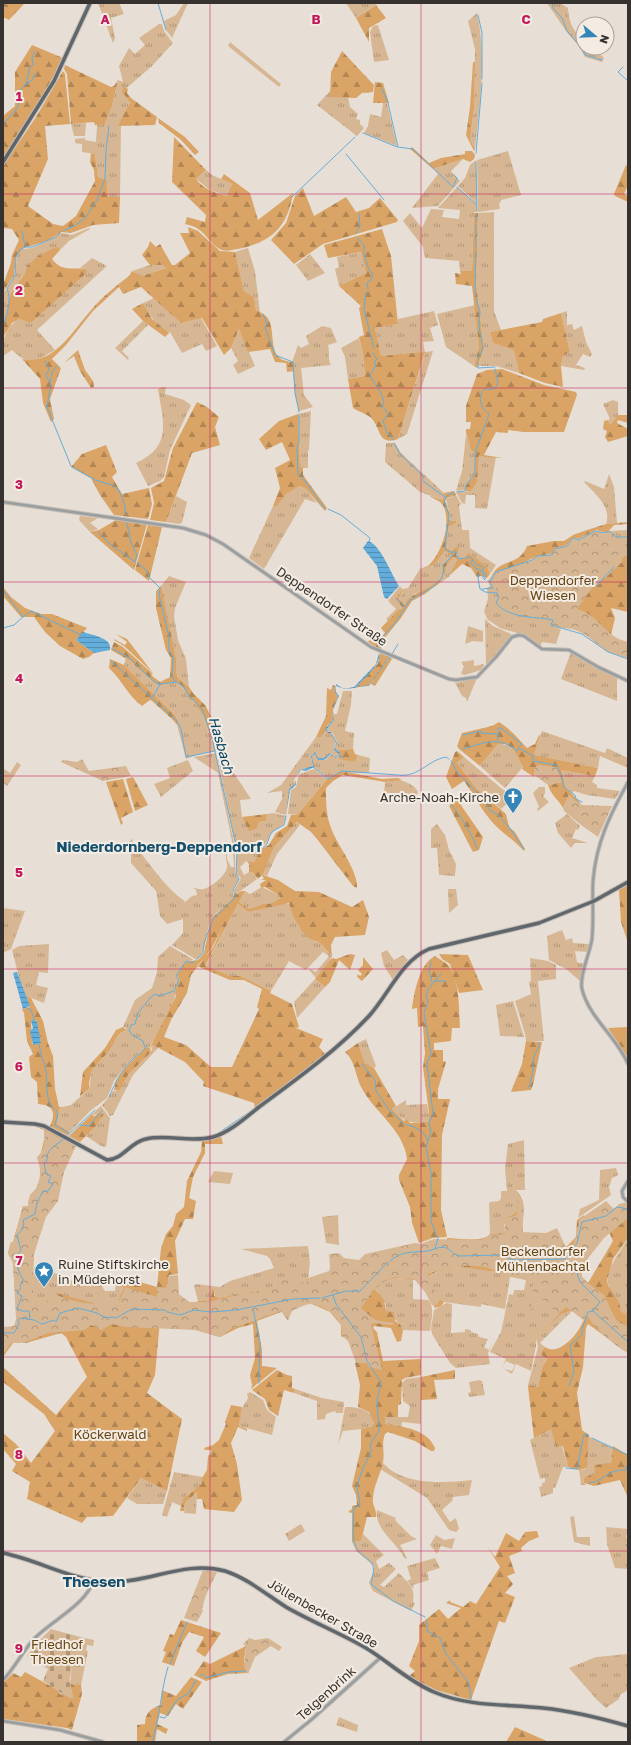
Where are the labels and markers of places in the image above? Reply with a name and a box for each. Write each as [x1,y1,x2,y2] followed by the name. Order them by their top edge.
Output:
[502,786,524,814] church icon: Arche-Noah-Kirche
[380,789,499,805] place label: Arche-Noah-Kirche
[58,1256,169,1287] place label: Ruine Stiftskirche in Müdehorst
[33,1260,55,1288] place icon: Ruine Stiftskirche in Müdehorst

